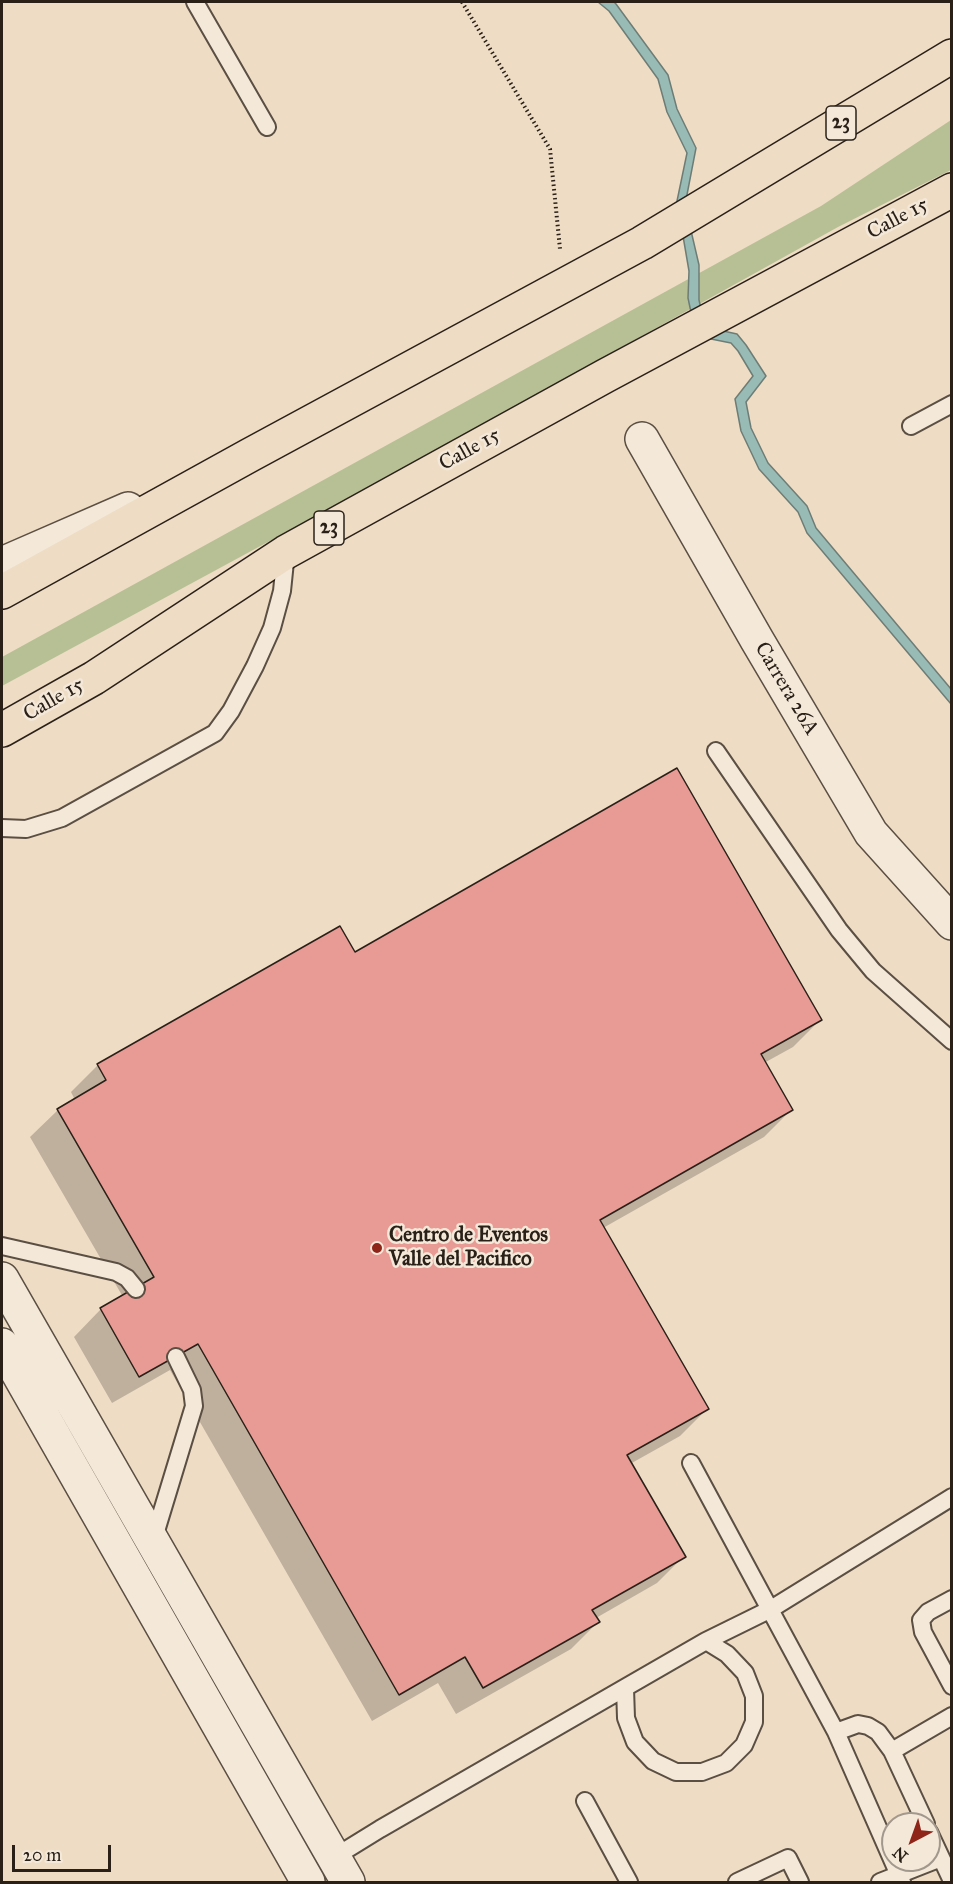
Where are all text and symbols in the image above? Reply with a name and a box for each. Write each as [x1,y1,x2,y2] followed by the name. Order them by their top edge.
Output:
[826,106,856,140] road number: 23
[863,192,933,246] street label: Calle 15
[435,423,505,477] street label: Calle 15
[314,511,344,545] road number: 23
[748,638,824,740] street label: Carrera 26A
[19,673,89,727] street label: Calle 15
[389,1223,548,1273] place label: Centro de Eventos Valle del Pacifico
[370,1241,384,1255] marker: Centro de Eventos Valle del Pacifico
[881,1812,941,1872] north arrow
[15,1833,114,1871] scale bar
[889,1843,912,1866] text: N
[23,1844,61,1866] text: 20 m

